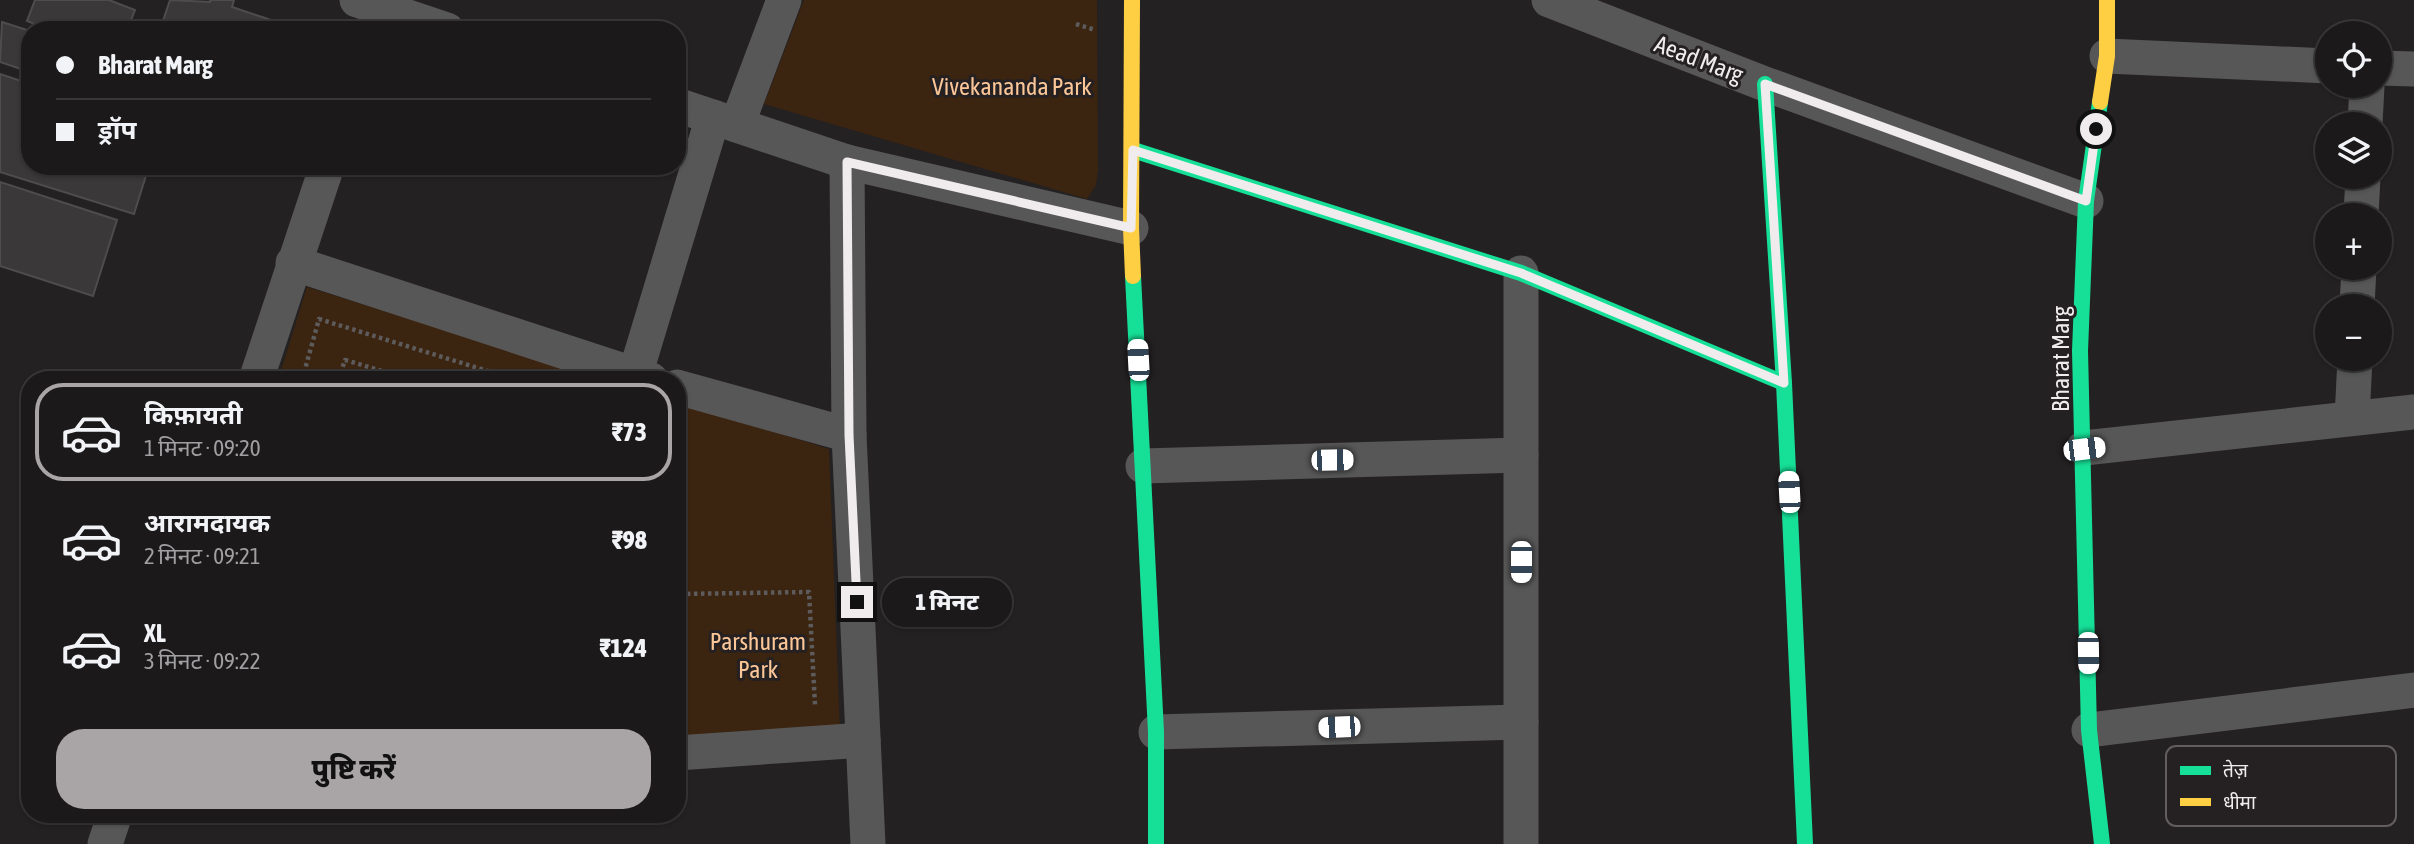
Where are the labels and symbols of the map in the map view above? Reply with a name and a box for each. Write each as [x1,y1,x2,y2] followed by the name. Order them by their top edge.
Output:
[1651,30,1748,88] street label: Aead Marg
[932,73,1092,100] park label: Vivekananda Park
[2080,113,2112,145] route start
[2047,305,2074,412] street label: Bharat Marg
[1127,338,1150,382] car
[2062,436,2107,462] car
[1311,449,1354,471] car
[1778,470,1801,514] car
[1511,541,1532,583] car
[882,578,1011,626] callout: 1 मिनट
[841,586,873,618] route end
[710,628,806,683] park label: Parshuram Park
[2078,632,2099,674] car
[1318,716,1361,738] car
[2166,746,2396,826] legend
[2223,759,2249,781] text: तेज़
[2223,791,2257,813] text: धीमा

